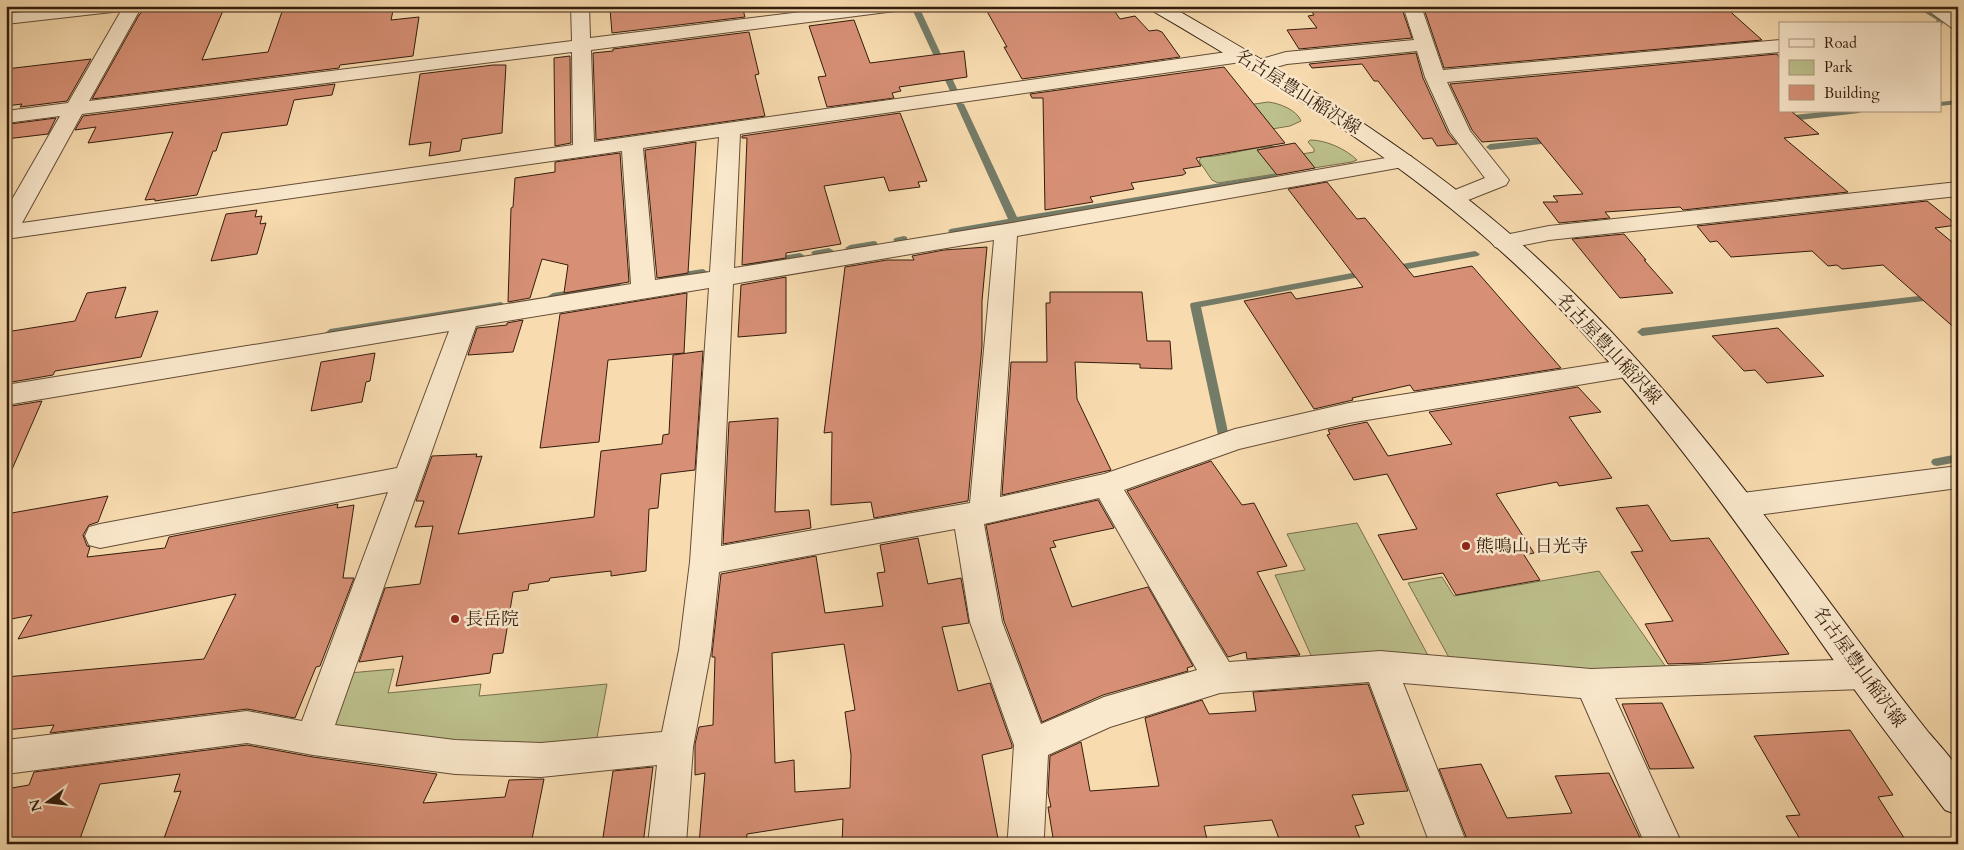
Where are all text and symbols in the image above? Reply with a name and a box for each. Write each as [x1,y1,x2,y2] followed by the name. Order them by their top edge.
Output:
[1779,22,1942,112] legend
[1824,33,1857,53] text: Road
[1230,43,1366,141] street label: 名古屋豊山稲沢線
[1824,57,1853,77] text: Park
[1824,83,1880,103] text: Building
[1551,288,1667,410] street label: 名古屋豊山稲沢線
[1476,534,1589,559] place label: 熊鳴山 日光寺
[1460,540,1472,552] marker: 熊鳴山 日光寺
[1807,601,1911,733] street label: 名古屋豊山稲沢線
[465,607,519,632] place label: 長岳院
[449,613,461,625] marker: 長岳院
[22,778,72,828] north arrow
[25,797,47,814] text: N

